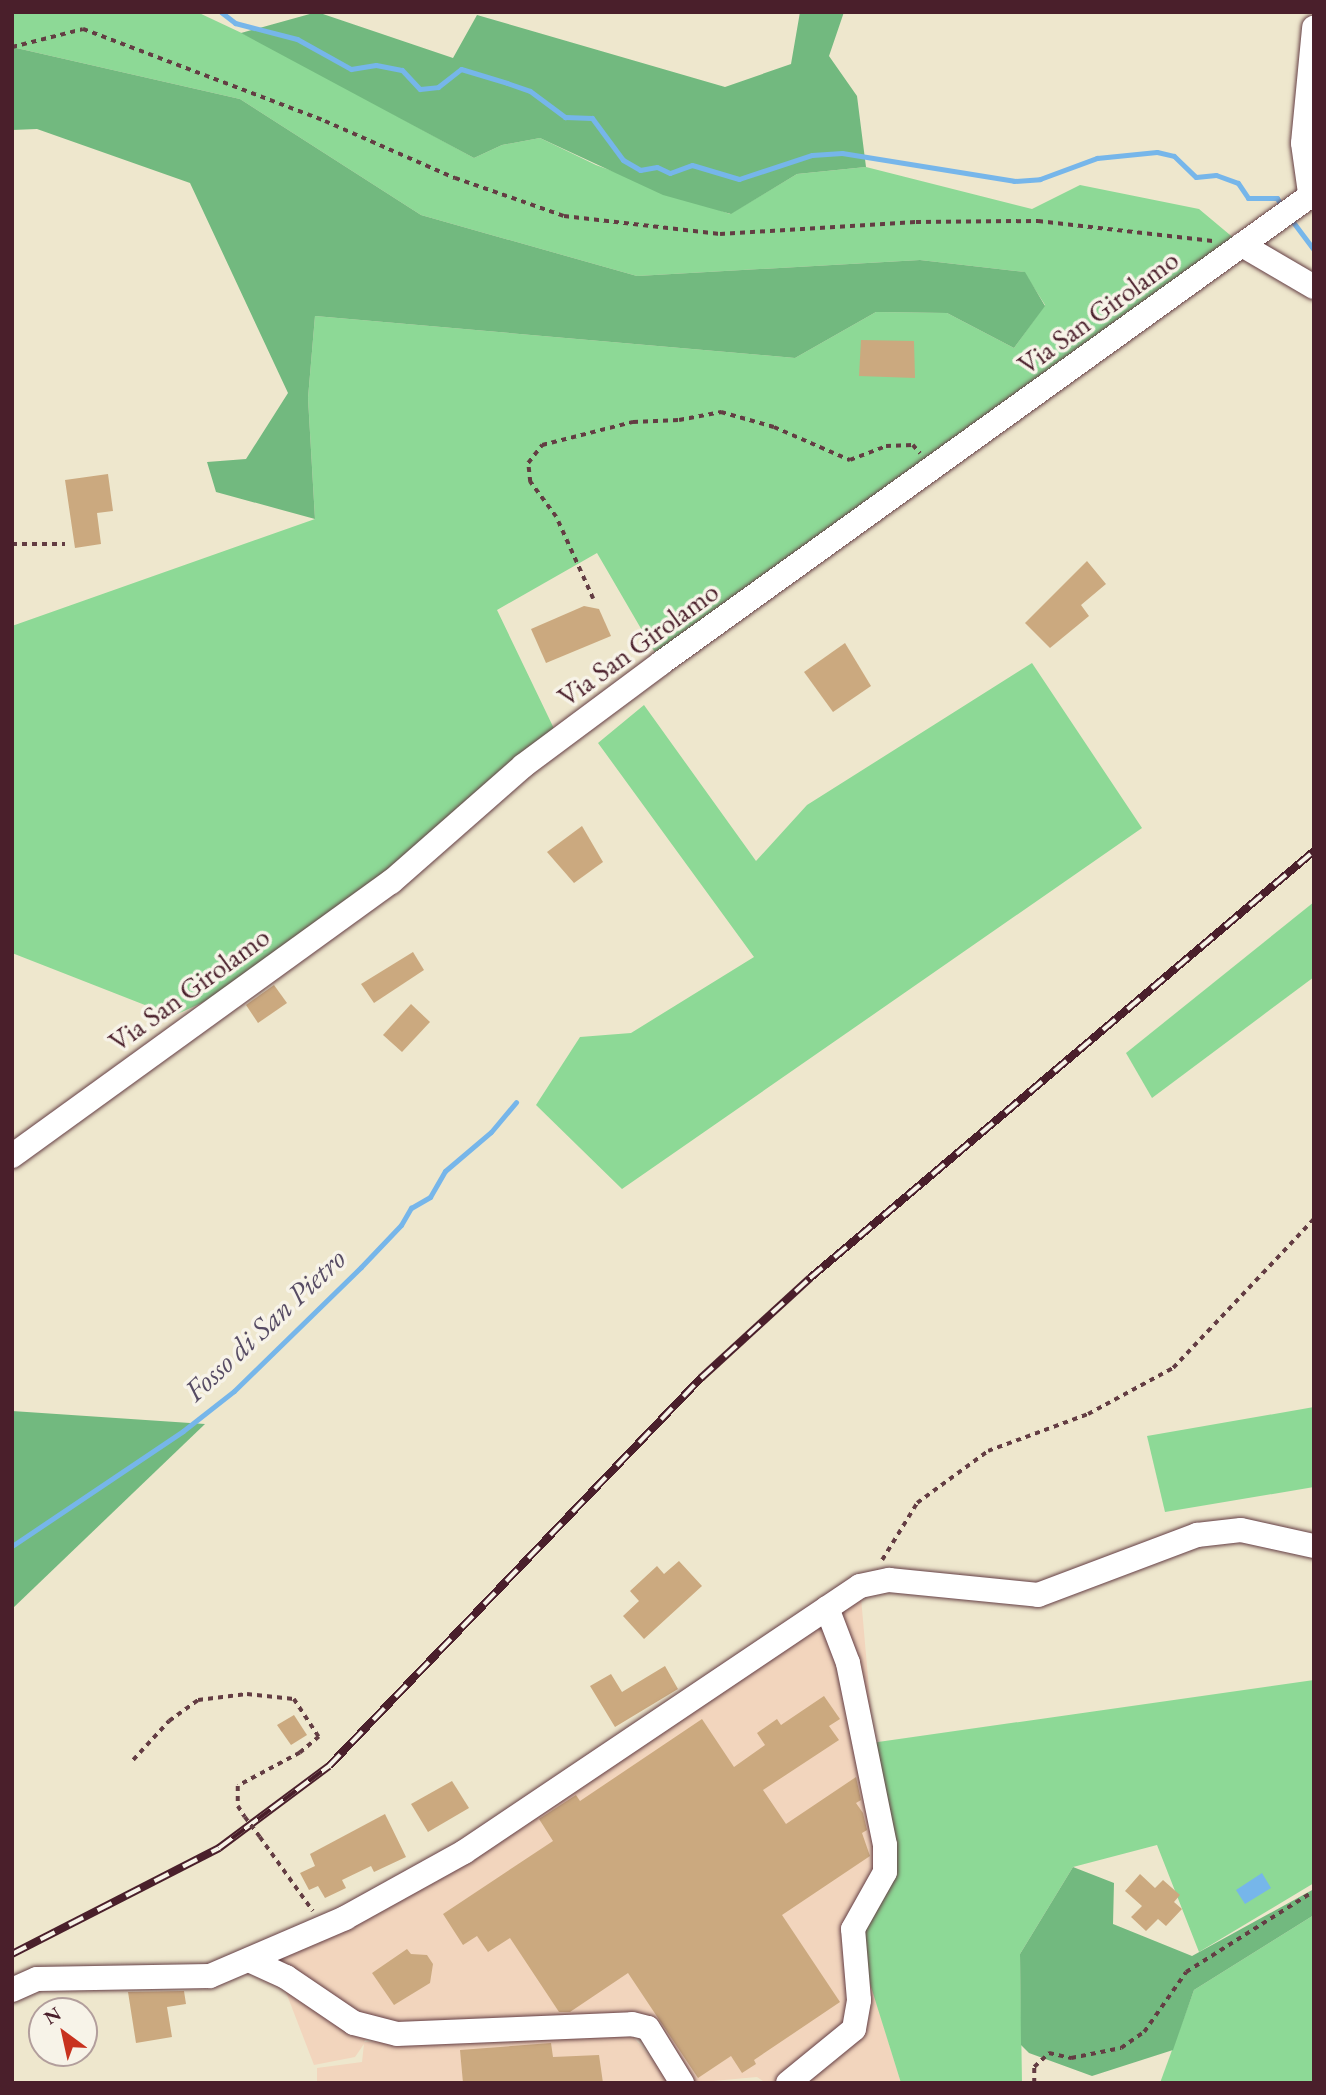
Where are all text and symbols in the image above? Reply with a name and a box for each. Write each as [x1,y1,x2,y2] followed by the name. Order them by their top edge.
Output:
[1011,243,1185,381] street label: Via San Girolamo
[551,575,725,713] street label: Via San Girolamo
[102,920,276,1058] street label: Via San Girolamo
[177,1241,353,1409] water label: Fosso di San Pietro
[28,1997,98,2067] north arrow
[39,2001,66,2030] text: N

